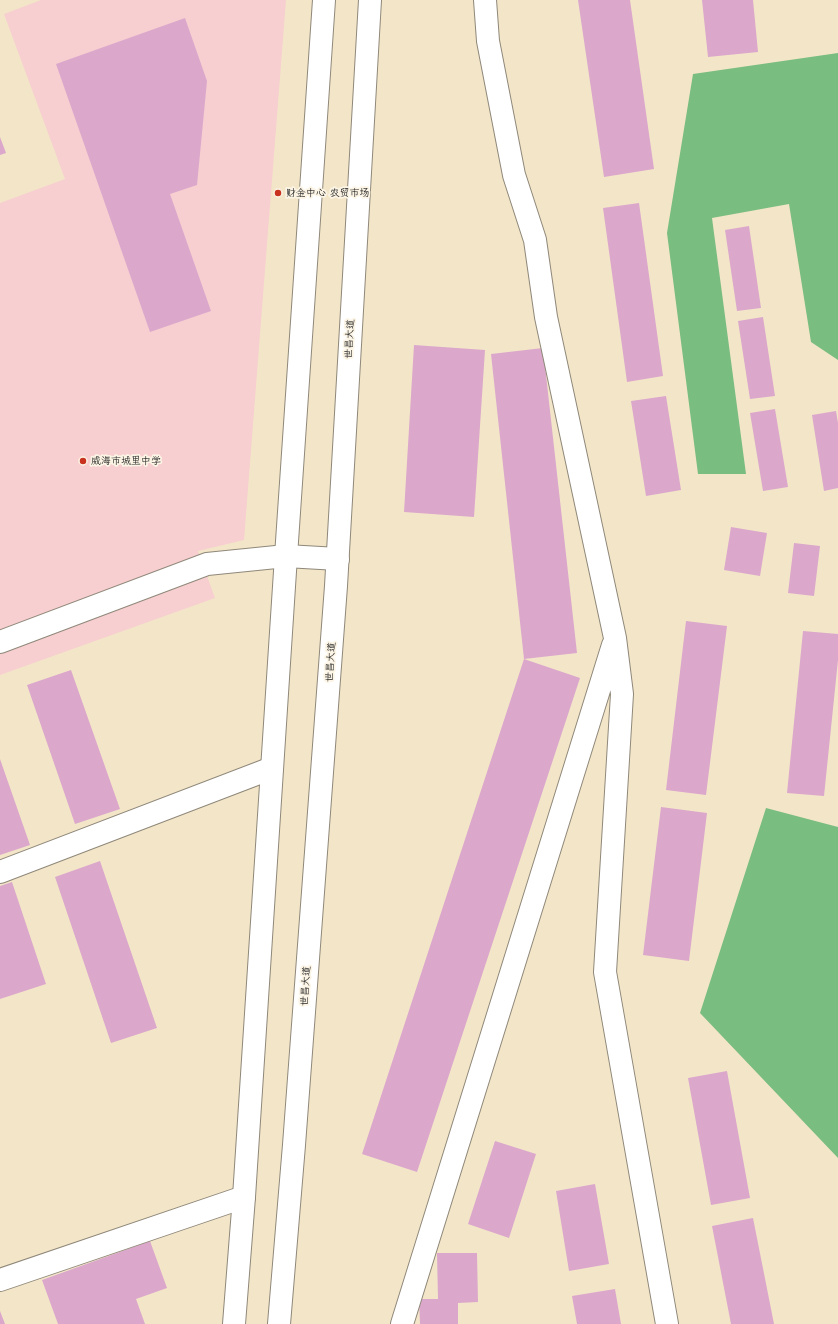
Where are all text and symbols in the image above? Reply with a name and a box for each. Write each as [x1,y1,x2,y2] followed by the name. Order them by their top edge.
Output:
[286,187,369,199] place label: 财金中心 农贸市场
[273,188,283,198] marker: 财金中心 农贸市场
[343,319,357,359] street label: 世昌大道
[91,455,161,467] place label: 威海市城里中学
[78,456,88,466] marker: 威海市城里中学
[324,642,338,682] street label: 世昌大道
[299,966,313,1006] street label: 世昌大道

